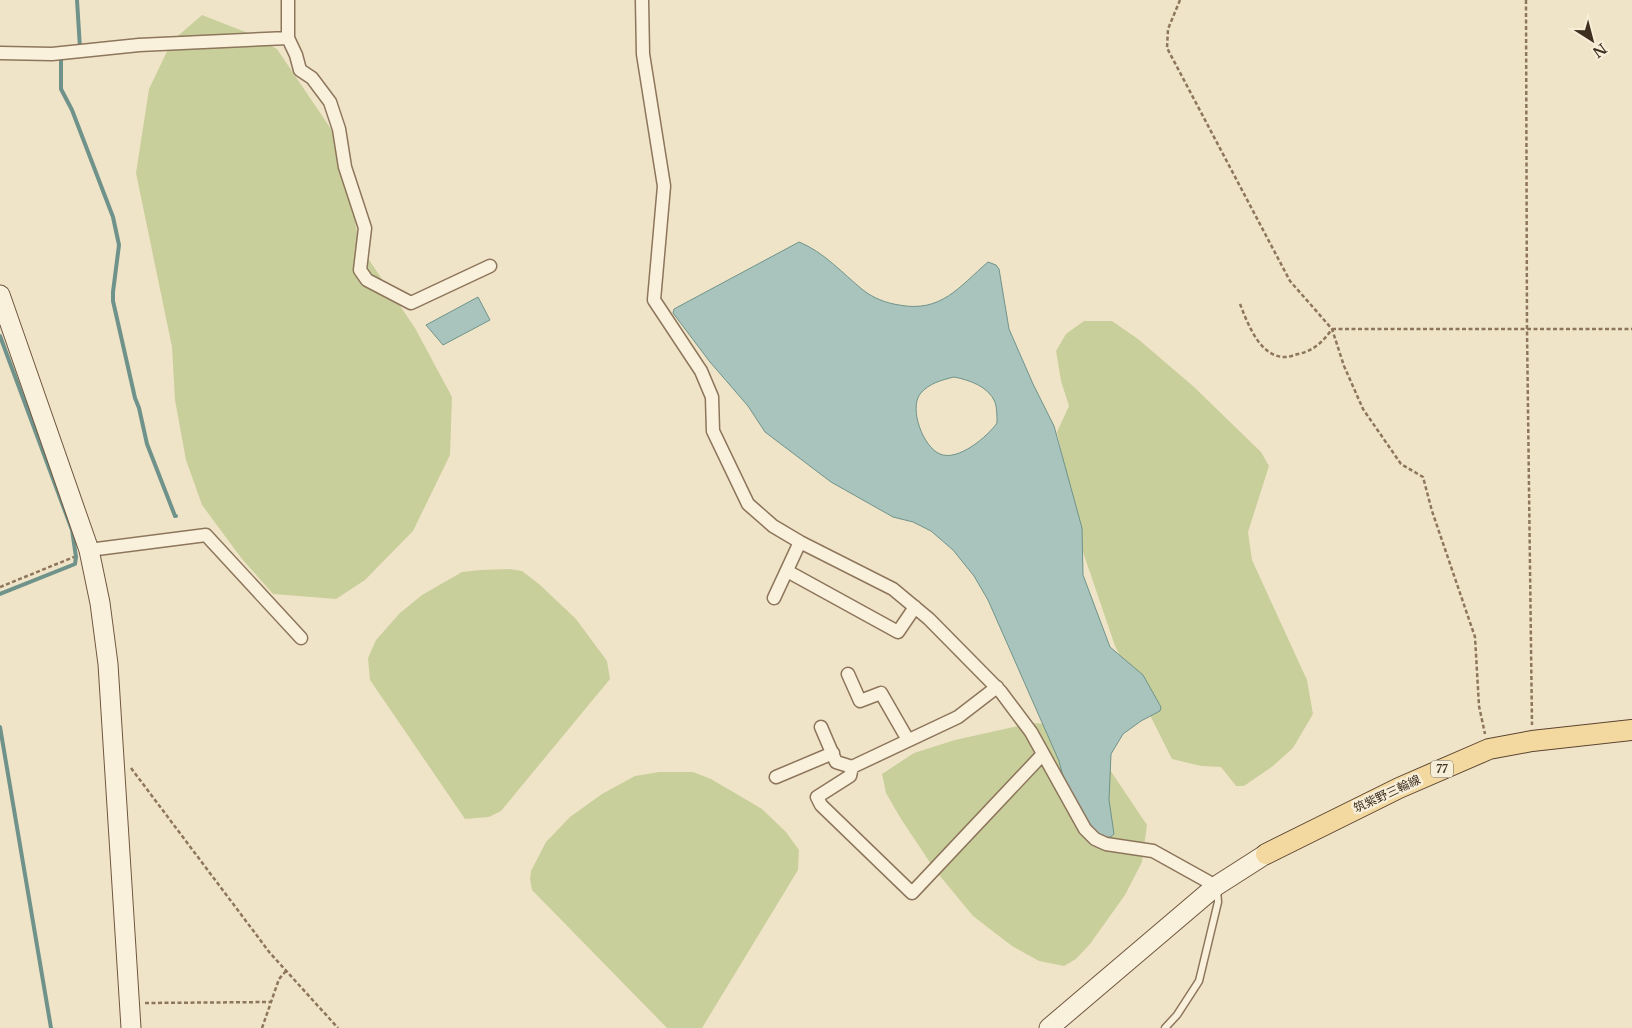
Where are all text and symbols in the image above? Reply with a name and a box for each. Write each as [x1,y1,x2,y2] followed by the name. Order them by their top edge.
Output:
[1567,15,1617,65] north arrow
[1589,39,1610,62] text: N
[1431,761,1453,778] road number: 77
[1351,772,1423,816] street label: 筑紫野三輪線

